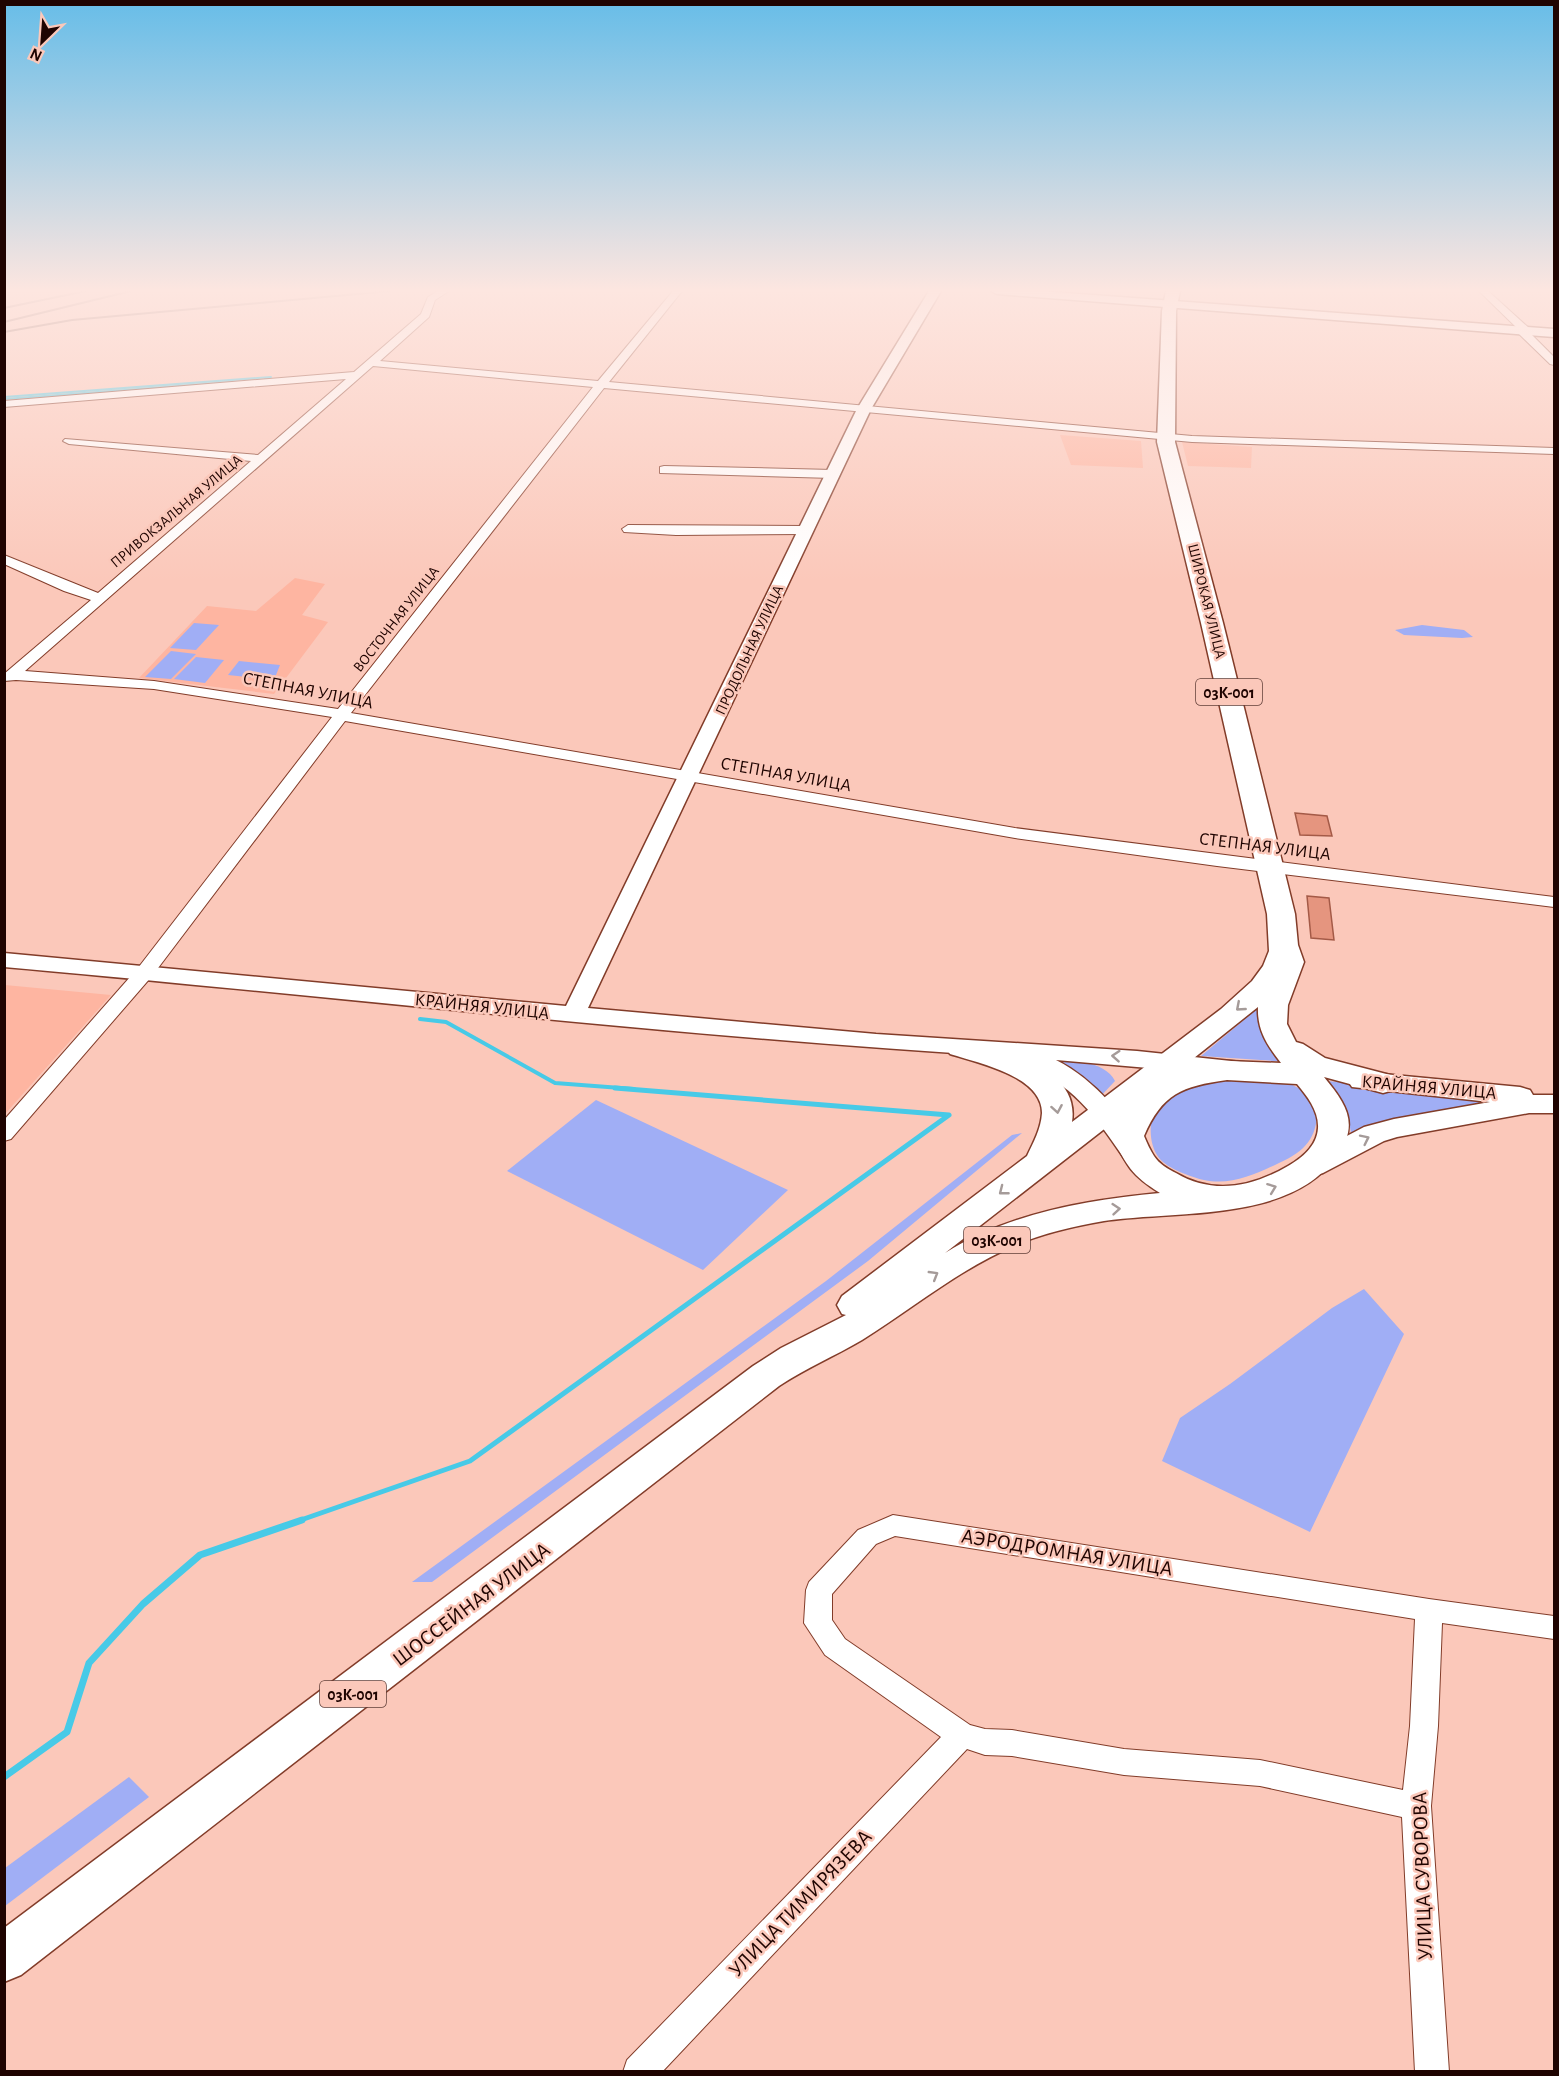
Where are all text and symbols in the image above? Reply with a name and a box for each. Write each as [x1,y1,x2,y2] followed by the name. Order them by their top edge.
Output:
[12,12,72,72] north arrow
[28,45,45,64] text: N
[108,452,245,571] street label: ПРИВОКЗАЛЬНАЯ УЛИЦА
[1185,542,1228,660] street label: ШИРОКАЯ УЛИЦА
[351,564,442,675] street label: ВОСТОЧНАЯ УЛИЦА
[713,583,786,717] street label: ПРОДОЛЬНАЯ УЛИЦА
[241,670,375,713] street label: СТЕПНАЯ УЛИЦА
[1196,679,1262,705] road number: 03К-001
[719,755,853,795] street label: СТЕПНАЯ УЛИЦА
[1198,830,1332,864] street label: СТЕПНАЯ УЛИЦА
[414,989,551,1023] street label: КРАЙНЯЯ УЛИЦА
[1236,1000,1247,1011] one-way arrow
[1112,1050,1121,1063] one-way arrow
[1361,1071,1497,1103] street label: КРАЙНЯЯ УЛИЦА
[1050,1104,1063,1114] one-way arrow
[1359,1134,1370,1146] one-way arrow
[1267,1182,1277,1195] one-way arrow
[998,1184,1009,1195] one-way arrow
[1111,1203,1120,1216] one-way arrow
[964,1227,1030,1253] road number: 03К-001
[928,1271,938,1282] one-way arrow
[960,1525,1174,1580] street label: АЭРОДРОМНАЯ УЛИЦА
[388,1538,554,1670] street label: ШОССЕЙНАЯ УЛИЦА
[320,1681,386,1707] road number: 03К-001
[1409,1792,1436,1960] street label: УЛИЦА СУВОРОВА
[725,1826,876,1981] street label: УЛИЦА ТИМИРЯЗЕВА

